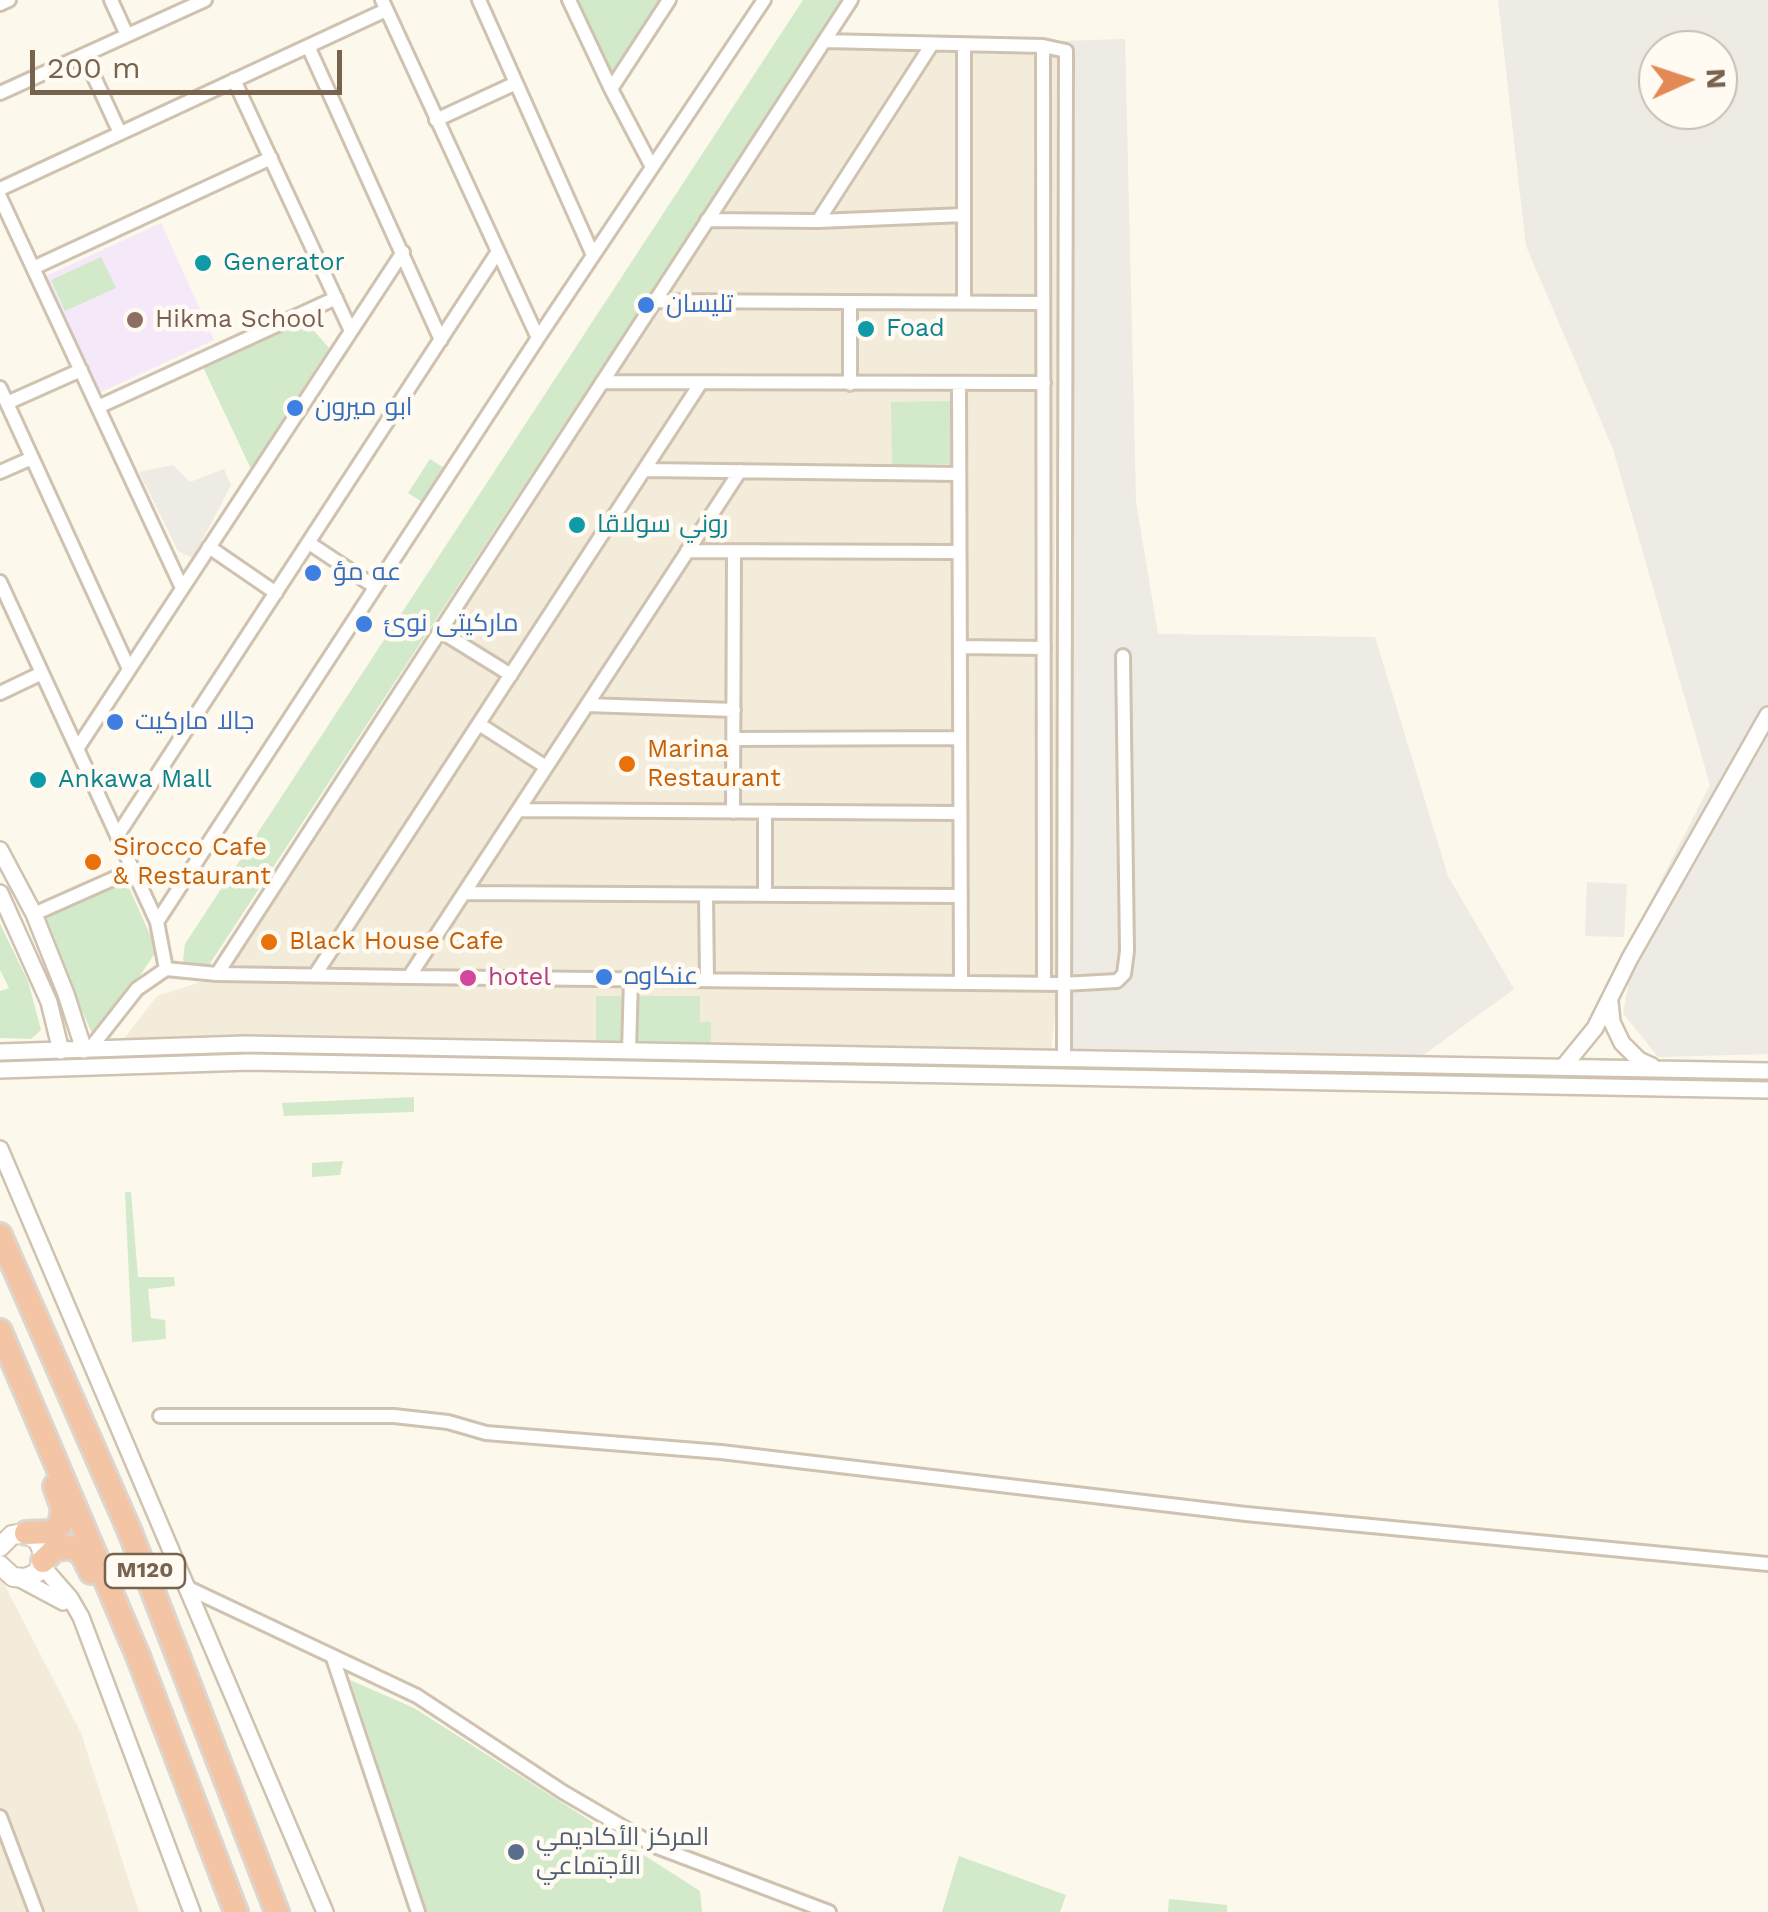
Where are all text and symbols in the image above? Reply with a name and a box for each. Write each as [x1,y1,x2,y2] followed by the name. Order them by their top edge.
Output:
[35,30,348,92] scale bar
[1638,30,1738,130] north arrow
[47,50,141,85] text: 200 m
[1699,67,1733,90] text: N
[223,248,345,278] place label: Generator
[192,252,214,274] marker: Generator
[666,290,733,320] place label: تليسان
[635,294,657,316] marker: تليسان
[155,305,324,335] place label: Hikma School
[124,309,146,331] marker: Hikma School
[886,314,945,344] place label: Foad
[855,318,877,340] marker: Foad
[315,393,413,423] place label: ابو ميرون
[284,397,306,419] marker: ابو ميرون
[597,510,728,540] place label: روني سولاقا
[566,514,588,536] marker: روني سولاقا
[333,558,401,588] place label: عه مؤ
[302,562,324,584] marker: عه مؤ
[384,609,518,639] place label: مارکیتی نوئ
[353,613,375,635] marker: مارکیتی نوئ
[135,707,254,737] place label: جالا ماركيت
[104,711,126,733] marker: جالا ماركيت
[647,735,781,794] place label: Marina Restaurant
[616,753,638,775] marker: Marina Restaurant
[58,765,212,795] place label: Ankawa Mall
[27,769,49,791] marker: Ankawa Mall
[113,833,271,892] place label: Sirocco Cafe & Restaurant
[82,851,104,873] marker: Sirocco Cafe & Restaurant
[289,927,504,957] place label: Black House Cafe
[258,931,280,953] marker: Black House Cafe
[624,962,698,992] place label: عنكاوه
[488,963,551,993] place label: hotel
[593,966,615,988] marker: عنكاوه
[457,967,479,989] marker: hotel
[105,1554,185,1588] road number: M120
[536,1823,709,1882] place label: المركز الأكاديمي الأجتماعي
[505,1841,527,1863] marker: المركز الأكاديمي الأجتماعي

